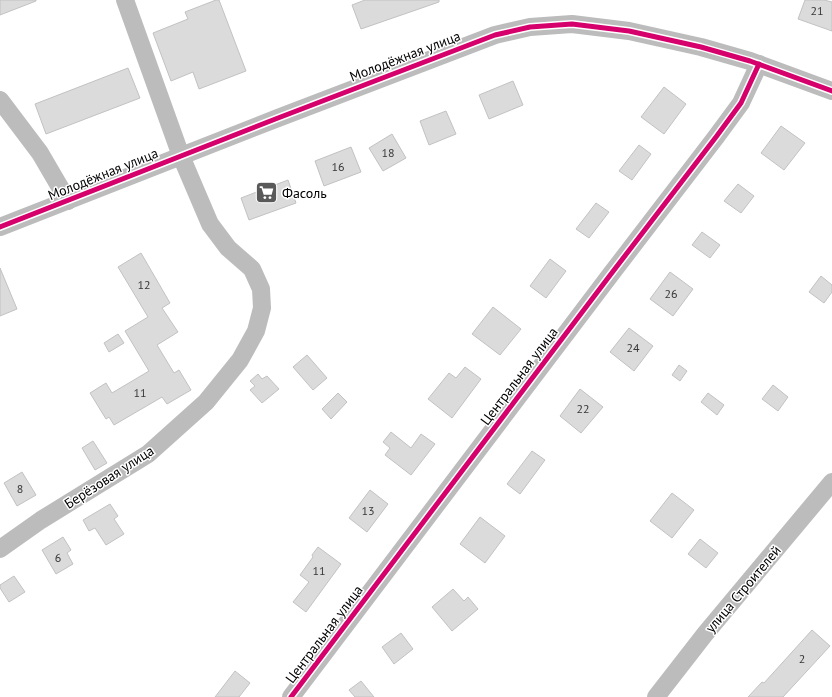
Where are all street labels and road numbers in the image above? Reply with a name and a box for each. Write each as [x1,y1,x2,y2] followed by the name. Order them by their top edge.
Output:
[347,27,463,85] street label: Молодёжная улица
[45,144,161,204] street label: Молодёжная улица
[476,323,562,429] street label: Центральная улица
[61,441,157,513] street label: Берёзовая улица
[701,542,785,636] street label: улица Строителей
[281,581,367,687] street label: Центральная улица

